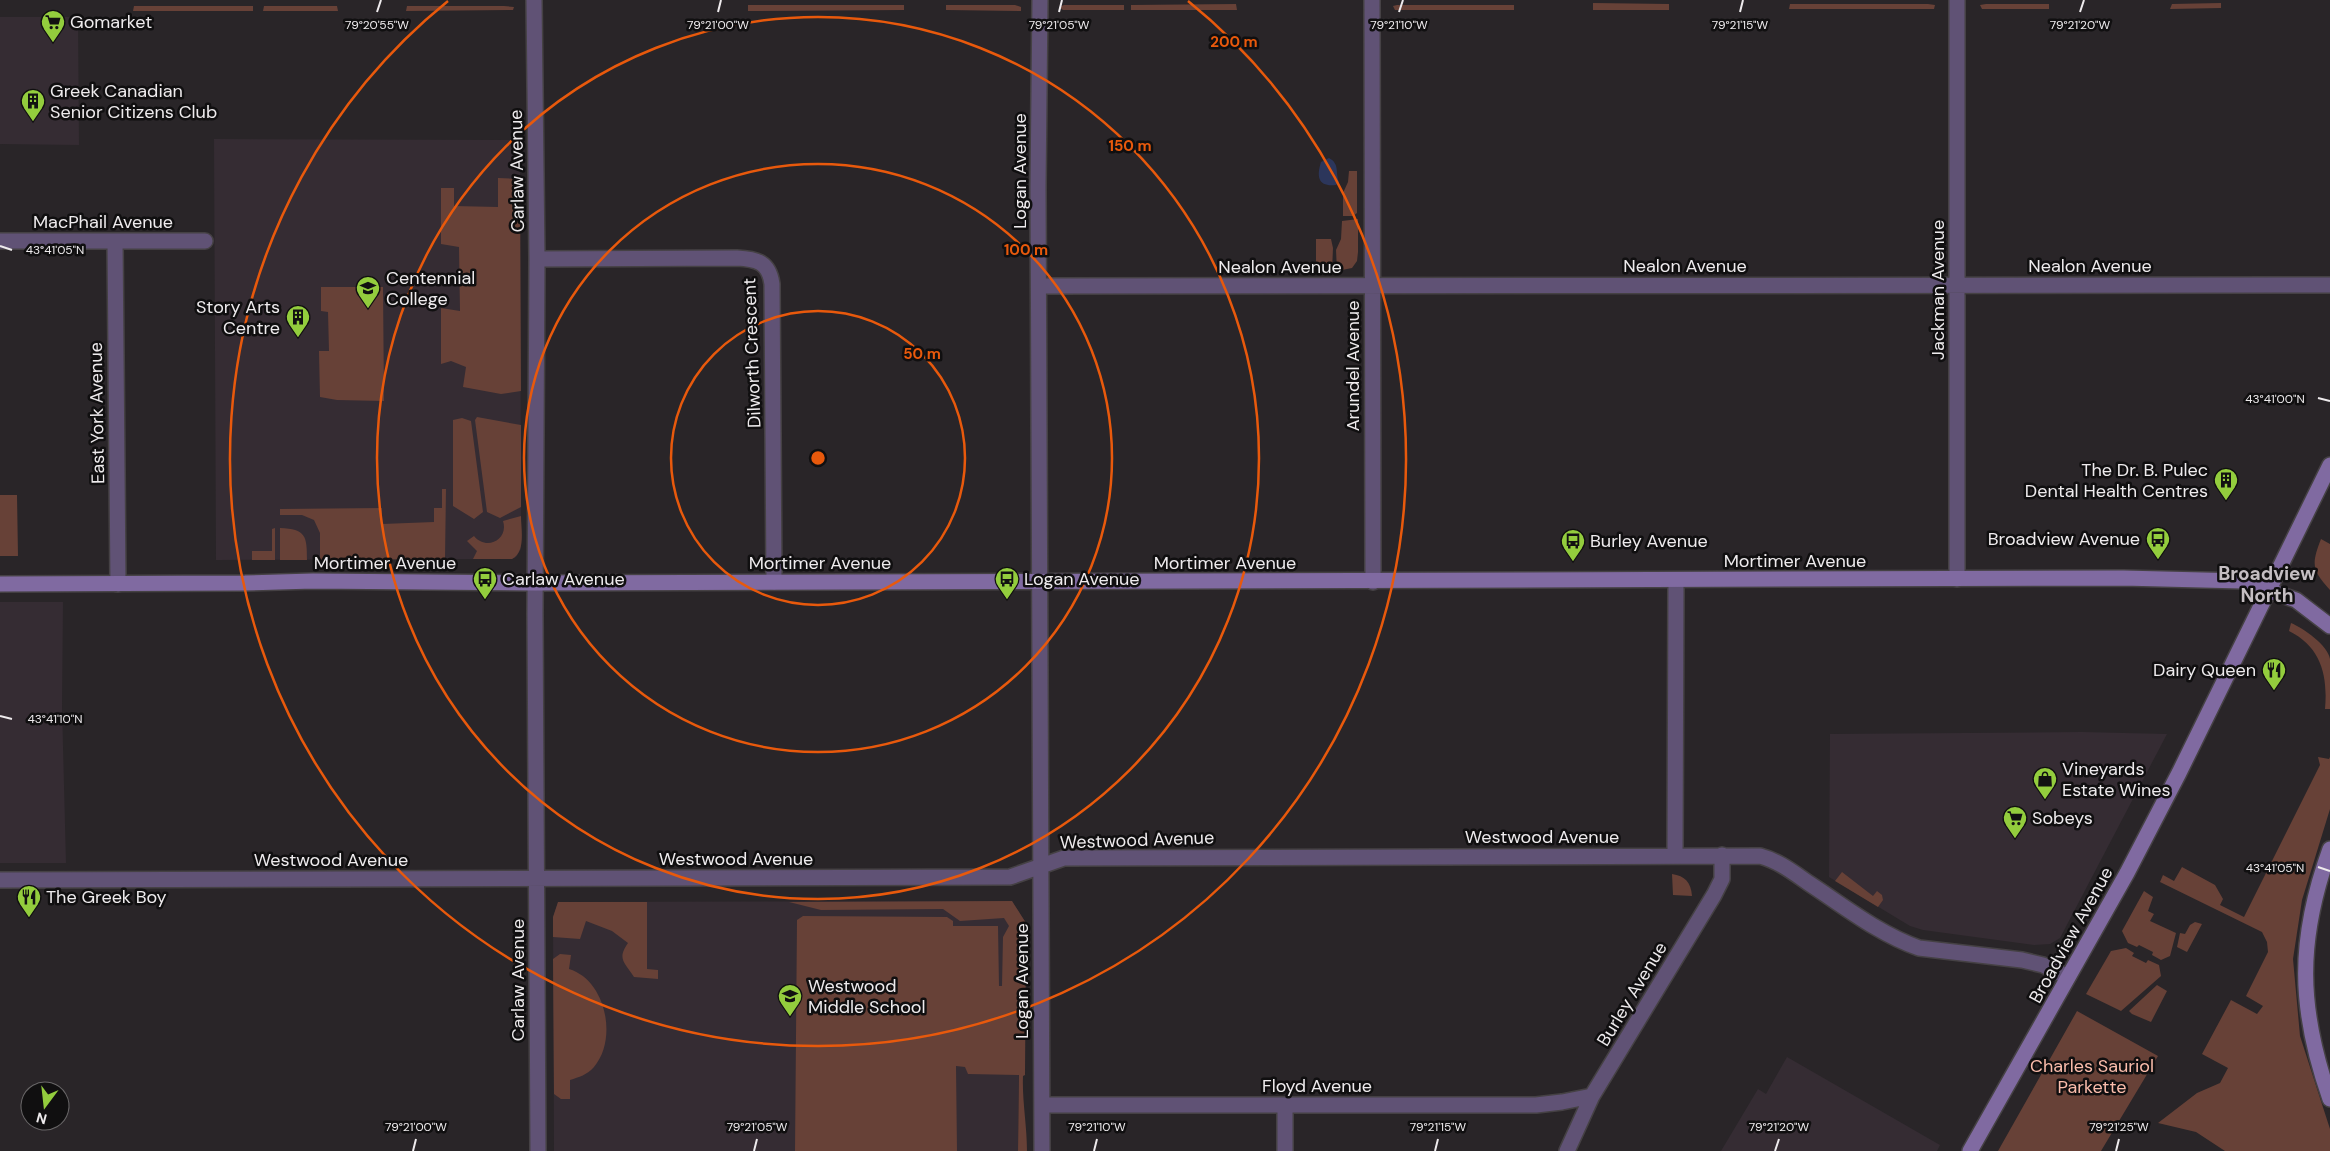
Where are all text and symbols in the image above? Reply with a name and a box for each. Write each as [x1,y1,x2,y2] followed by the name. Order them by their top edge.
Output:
[40,9,66,43] supermarket icon: Gomarket
[70,10,152,34] place label: Gomarket
[345,17,409,33] text: 79°20'55"W
[687,17,749,33] text: 79°21'00"W
[1029,17,1090,33] text: 79°21'05"W
[1370,17,1428,33] text: 79°21'10"W
[1712,17,1769,33] text: 79°21'15"W
[2050,17,2111,33] text: 79°21'20"W
[1210,32,1258,52] text: 200 m
[50,79,217,124] place label: Greek Canadian Senior Citizens Club
[20,88,46,122] building icon: Greek Canadian Senior Citizens Club
[504,109,530,233] street label: Carlaw Avenue
[1008,113,1032,229] street label: Logan Avenue
[1109,136,1152,156] text: 150 m
[33,210,173,234] street label: MacPhail Avenue
[1926,220,1950,360] street label: Jackman Avenue
[1004,240,1048,260] text: 100 m
[26,242,84,258] text: 43°41'05"N
[1623,254,1747,278] street label: Nealon Avenue
[2028,254,2152,278] street label: Nealon Avenue
[1218,255,1342,279] street label: Nealon Avenue
[386,266,475,311] place label: Centennial College
[355,275,381,309] school or university icon: Centennial College
[737,278,767,428] street label: Dilworth Crescent
[196,295,280,340] place label: Story Arts Centre
[1341,301,1365,431] street label: Arundel Avenue
[285,304,311,338] building icon: Story Arts Centre
[84,342,110,484] street label: East York Avenue
[903,344,941,364] text: 50 m
[2245,391,2305,407] text: 43°41'00"N
[809,449,827,467] centre of rings
[2025,458,2208,503] place label: The Dr. B. Pulec Dental Health Centres
[2213,467,2239,501] building icon: The Dr. B. Pulec Dental Health Centres
[2145,526,2171,560] bus stop icon: Broadview Avenue
[1988,527,2140,551] place label: Broadview Avenue
[1560,528,1586,562] bus stop icon: Burley Avenue
[1590,529,1708,553] place label: Burley Avenue
[1724,549,1866,573] street label: Mortimer Avenue
[314,551,456,575] street label: Mortimer Avenue
[749,551,891,575] street label: Mortimer Avenue
[1154,551,1296,575] street label: Mortimer Avenue
[2218,561,2316,608] district label: Broadview North
[472,566,498,600] bus stop icon: Carlaw Avenue
[994,566,1020,600] bus stop icon: Logan Avenue
[502,567,625,591] place label: Carlaw Avenue
[1024,567,1140,591] place label: Logan Avenue
[2261,657,2287,691] restaurant icon: Dairy Queen
[2153,658,2256,682] place label: Dairy Queen
[27,711,83,727] text: 43°41'10"N
[2062,757,2171,802] place label: Vineyards Estate Wines
[2032,766,2058,800] shop icon: Vineyards Estate Wines
[2002,805,2028,839] supermarket icon: Sobeys
[2032,806,2093,830] place label: Sobeys
[1059,825,1215,855] street label: Westwood Avenue
[1465,825,1619,849] street label: Westwood Avenue
[659,847,813,871] street label: Westwood Avenue
[254,848,408,872] street label: Westwood Avenue
[2246,860,2304,876] text: 43°41'05"N
[2024,863,2118,1007] street label: Broadview Avenue
[16,884,42,918] restaurant icon: The Greek Boy
[46,885,167,909] place label: The Greek Boy
[506,919,530,1041] street label: Carlaw Avenue
[1010,923,1034,1039] street label: Logan Avenue
[1591,937,1673,1051] street label: Burley Avenue
[808,974,926,1019] place label: Westwood Middle School
[777,983,803,1017] school or university icon: Westwood Middle School
[2030,1054,2154,1099] park label: Charles Sauriol Parkette
[1262,1074,1372,1098] street label: Floyd Avenue
[20,1081,70,1131] north arrow
[34,1109,49,1129] text: N
[385,1119,447,1135] text: 79°21'00"W
[727,1119,788,1135] text: 79°21'05"W
[1068,1119,1126,1135] text: 79°21'10"W
[1410,1119,1467,1135] text: 79°21'15"W
[1749,1119,1810,1135] text: 79°21'20"W
[2089,1119,2149,1135] text: 79°21'25"W

